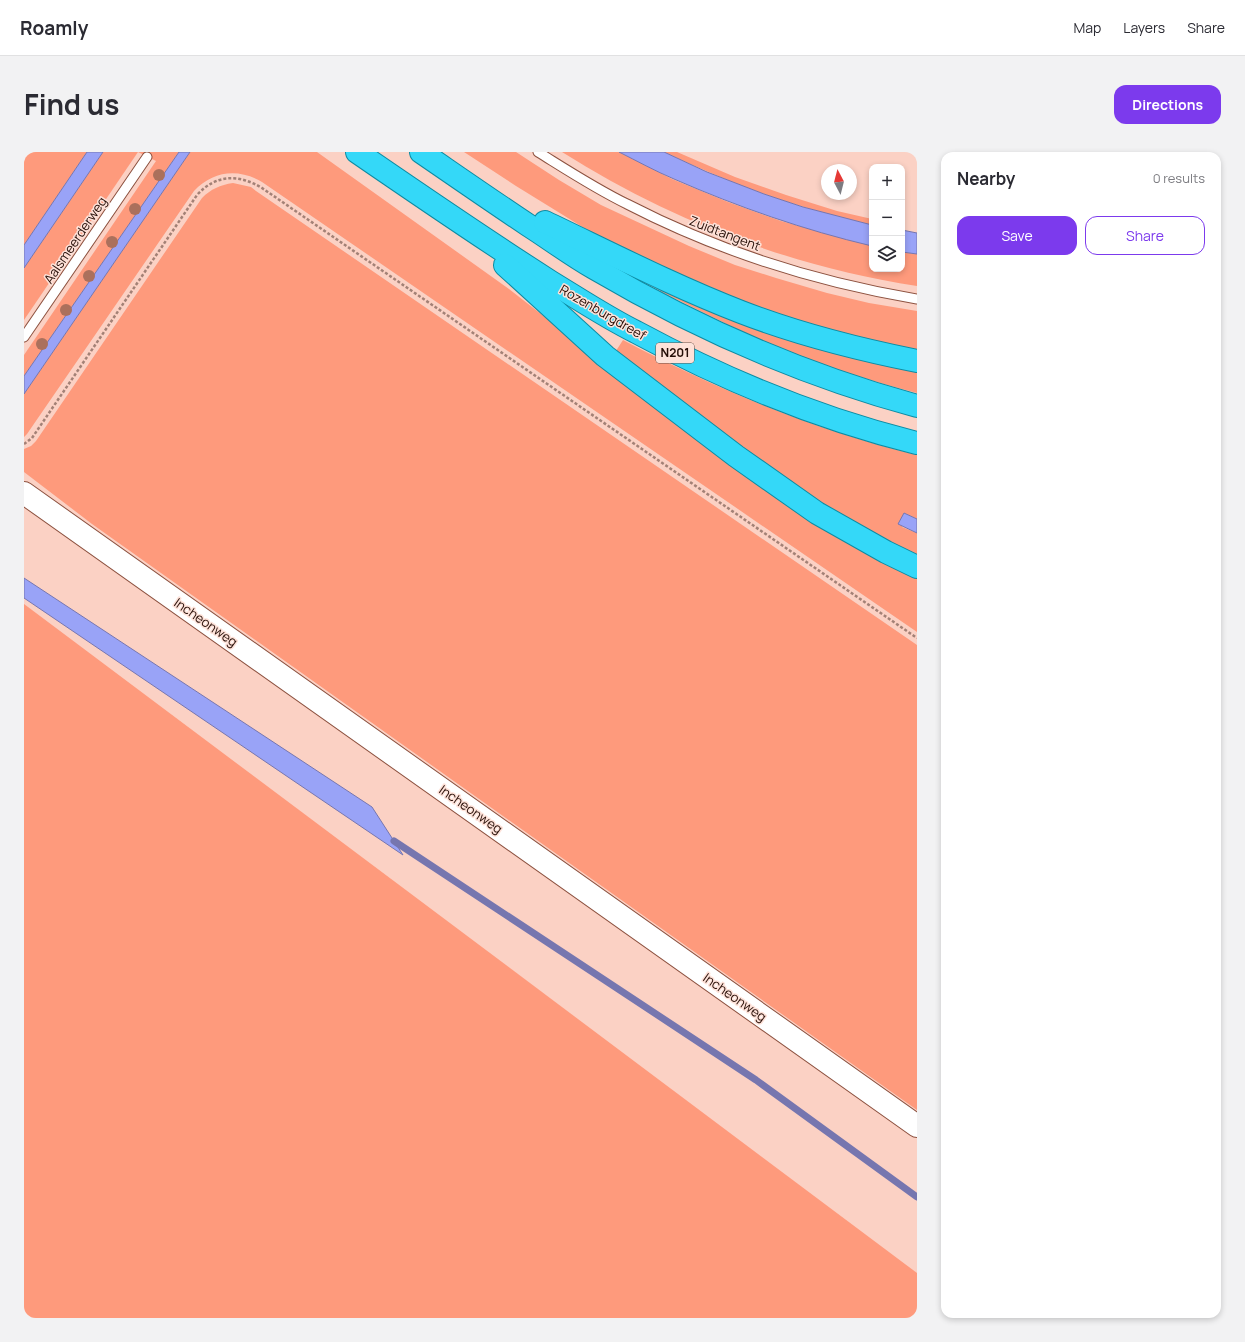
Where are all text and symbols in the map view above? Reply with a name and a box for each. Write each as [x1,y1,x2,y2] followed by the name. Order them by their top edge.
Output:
[20,15,88,41] text: Roamly
[1073,18,1101,37] text: Map
[1123,18,1165,37] text: Layers
[1187,18,1225,37] text: Share
[24,85,119,123] text: Find us
[1114,85,1221,124] button: Directions
[821,164,857,200] north arrow
[869,164,905,272] map controls
[869,164,905,200] button: +
[957,167,1015,190] text: Nearby
[1153,169,1205,187] text: 0 results
[39,193,111,287] street label: Aalsmeerderweg
[869,200,905,236] button: −
[687,211,763,255] street label: Zuidtangent
[957,216,1077,255] button: Save
[1085,216,1205,255] button: Share
[869,236,905,272] button: layers
[557,280,650,344] street label: Rozenburgdreef
[656,343,694,363] road number: N201
[171,594,241,650] street label: Incheonweg
[436,781,506,837] street label: Incheonweg
[700,969,770,1025] street label: Incheonweg

